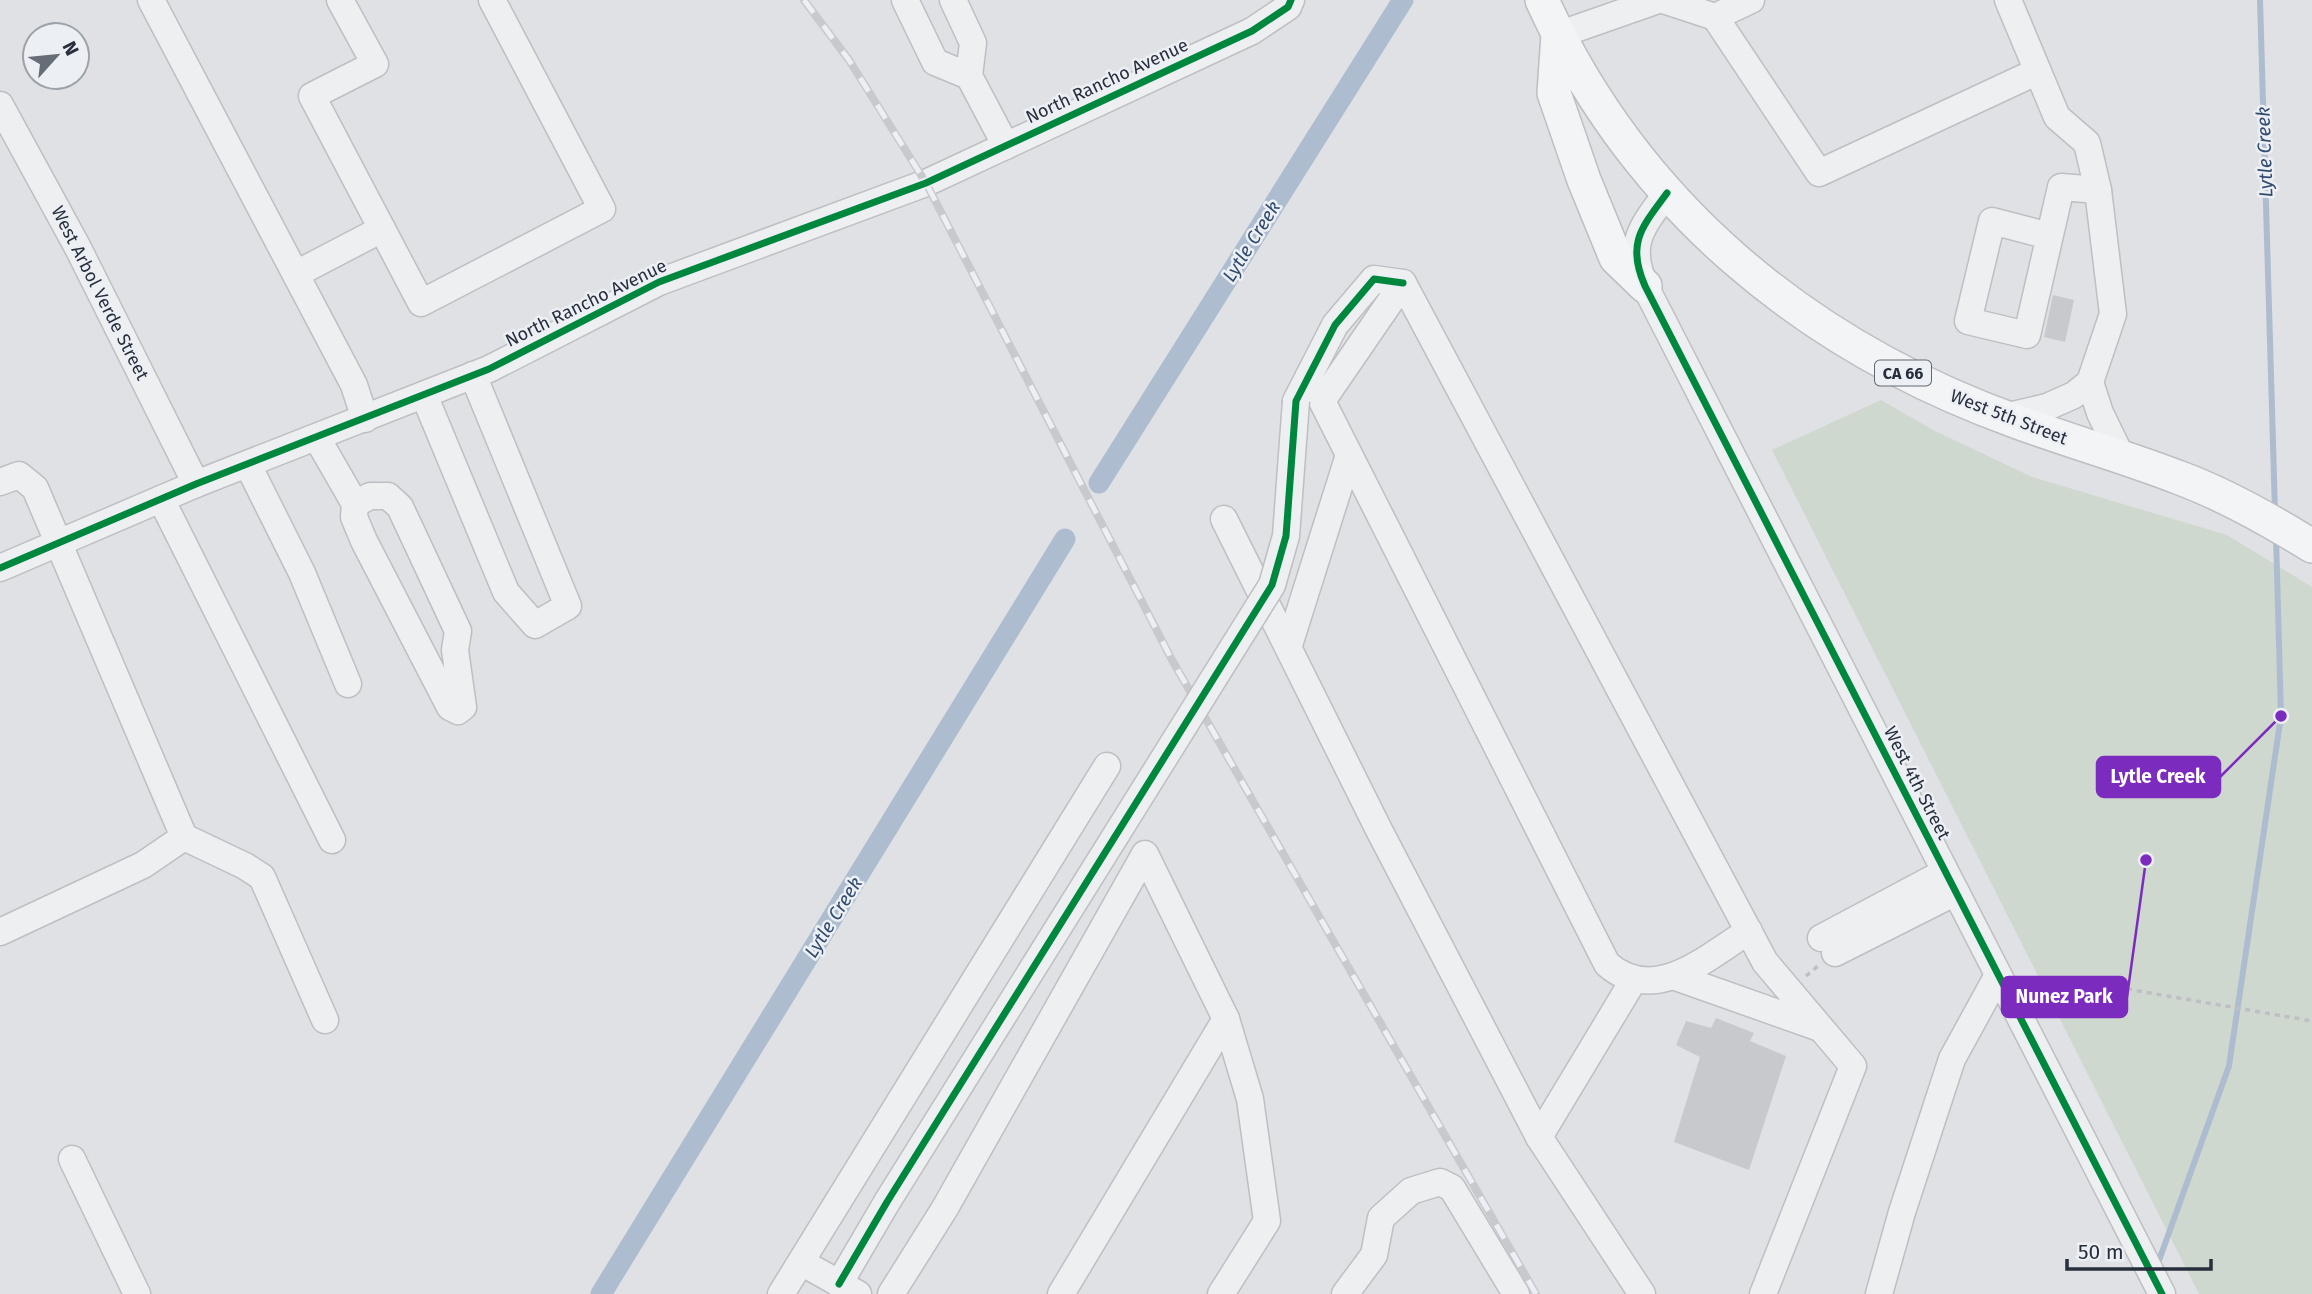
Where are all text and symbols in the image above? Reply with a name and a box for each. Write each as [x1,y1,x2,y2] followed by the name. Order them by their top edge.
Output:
[21,21,91,91] north arrow
[1022,34,1192,128] street label: North Rancho Avenue
[58,38,84,59] text: N
[2251,106,2278,198] water label: Lytle Creek
[1218,197,1285,286] water label: Lytle Creek
[46,202,154,384] street label: West Arbol Verde Street
[502,254,670,352] street label: North Rancho Avenue
[1875,360,1931,386] road number: CA 66
[1947,385,2071,450] street label: West 5th Street
[1879,723,1955,844] street label: West 4th Street
[2097,757,2220,797] callout: Lytle Creek
[2110,765,2206,788] text: Lytle Creek
[800,873,867,962] water label: Lytle Creek
[2002,977,2127,1017] callout: Nunez Park
[2016,985,2113,1008] text: Nunez Park
[2067,1228,2210,1272] scale bar
[2078,1239,2124,1265] text: 50 m

